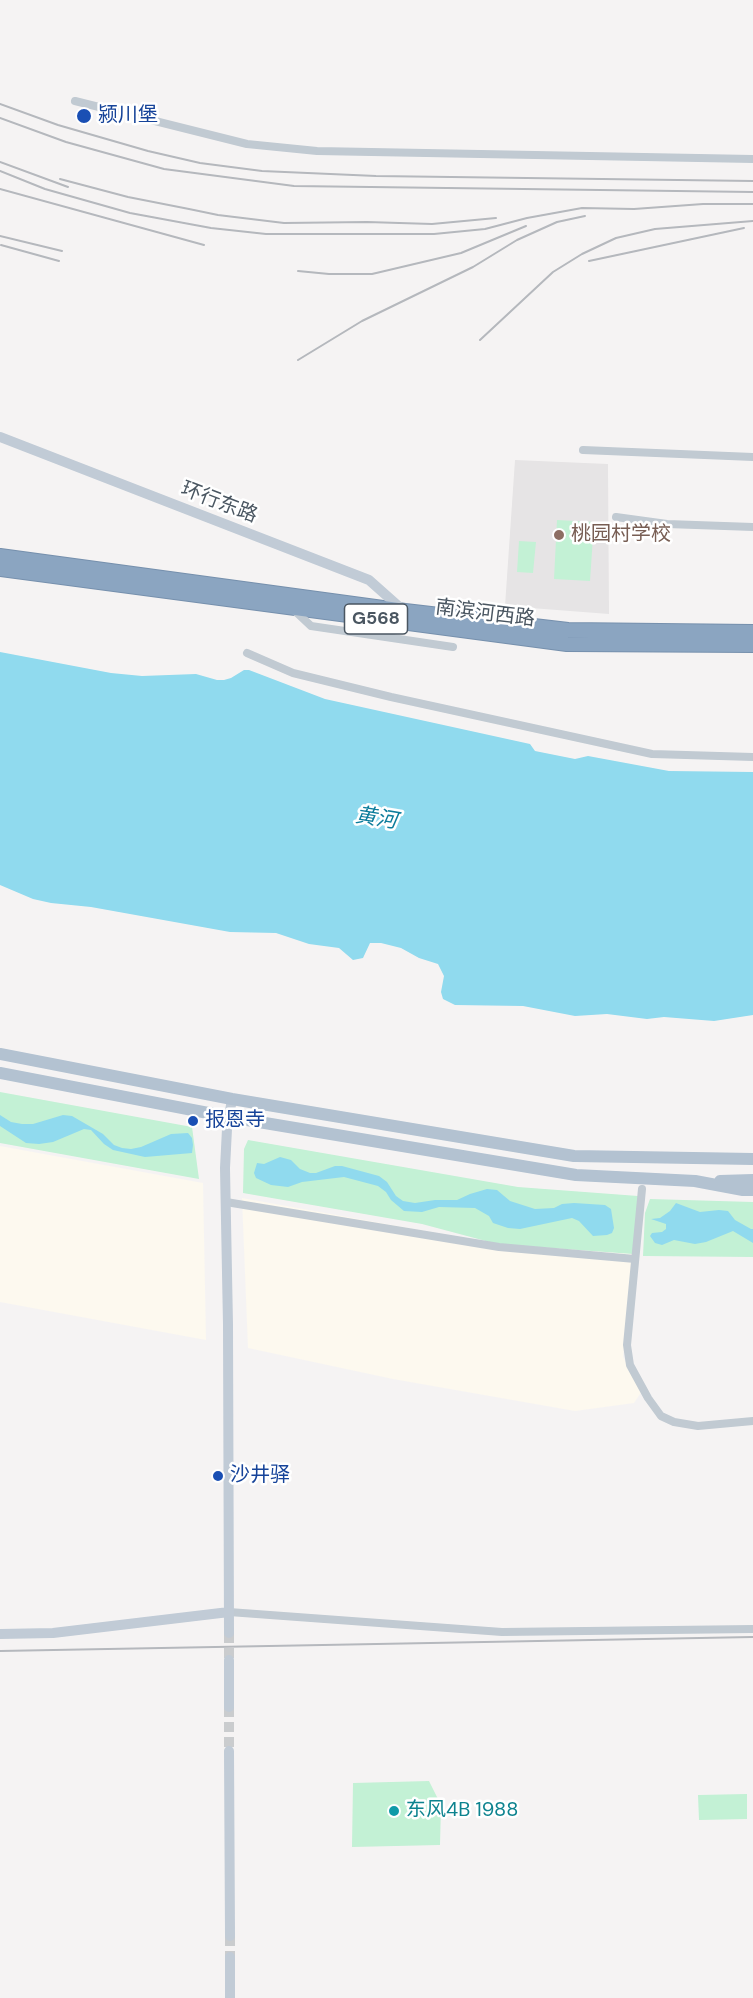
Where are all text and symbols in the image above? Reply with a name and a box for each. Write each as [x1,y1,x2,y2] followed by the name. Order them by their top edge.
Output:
[98,104,158,128] place label: 颍川堡
[75,107,93,125] marker: 颍川堡
[177,477,261,529] street label: 环行东路
[571,523,671,547] place label: 桃园村学校
[552,528,566,542] marker: 桃园村学校
[434,596,536,632] street label: 南滨河西路
[344,604,407,634] road number: G568
[353,803,399,835] water label: 黄河
[205,1109,265,1133] place label: 报恩寺
[186,1114,200,1128] marker: 报恩寺
[230,1464,290,1488] place label: 沙井驿
[211,1469,225,1483] marker: 沙井驿
[406,1799,518,1823] place label: 东风4B 1988
[387,1804,401,1818] marker: 东风4B 1988

